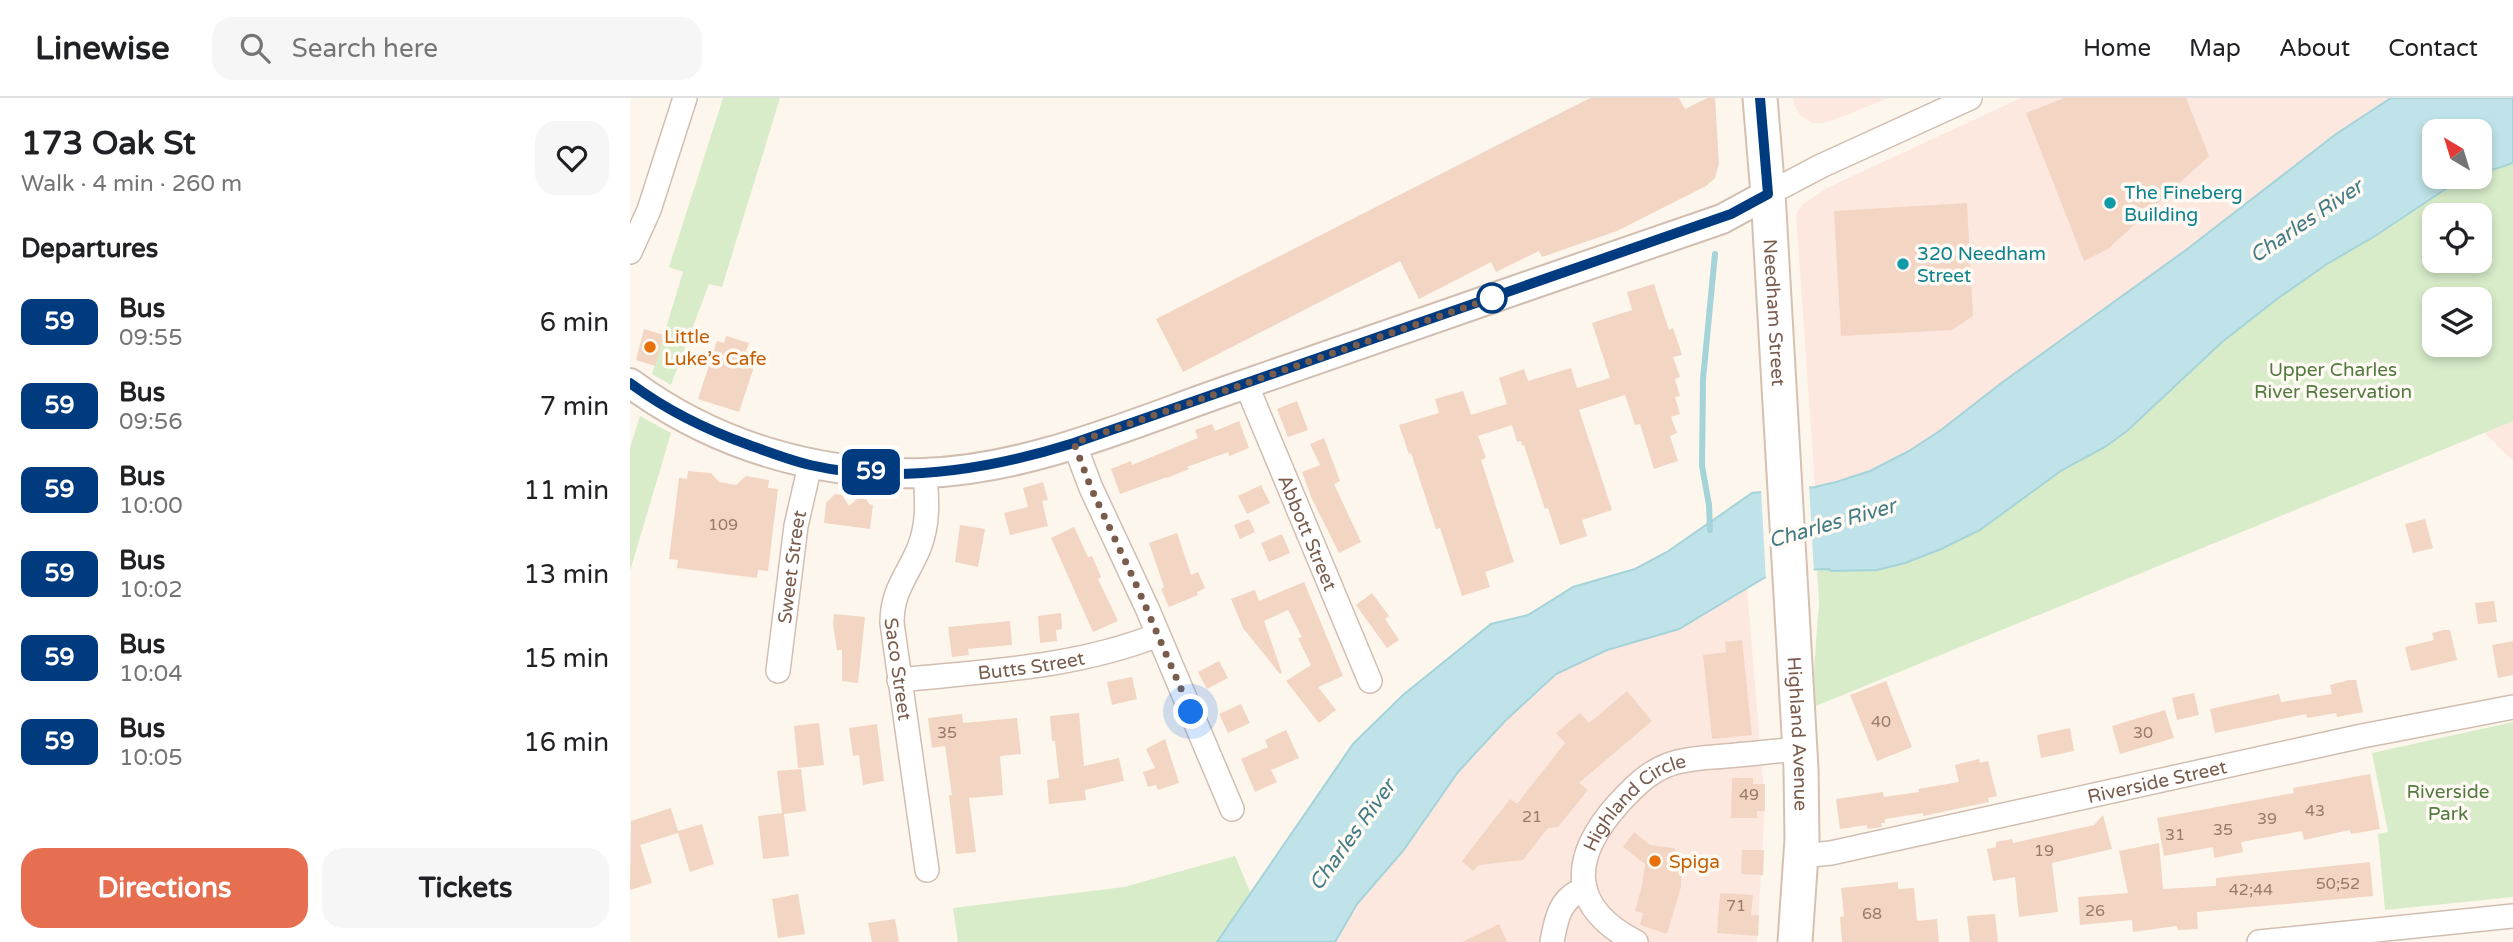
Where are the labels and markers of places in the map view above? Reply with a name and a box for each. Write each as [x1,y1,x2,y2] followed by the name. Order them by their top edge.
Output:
[2124,182,2243,226] place label: The Fineberg Building
[2102,195,2118,211] marker: The Fineberg Building
[1917,243,2046,287] place label: 320 Needham Street
[1895,256,1911,272] marker: 320 Needham Street
[1477,283,1507,313] unlabelled marker
[664,326,767,370] place label: Little Luke’s Cafe
[642,339,658,355] marker: Little Luke’s Cafe
[1669,851,1720,873] place label: Spiga
[1647,853,1663,869] marker: Spiga

